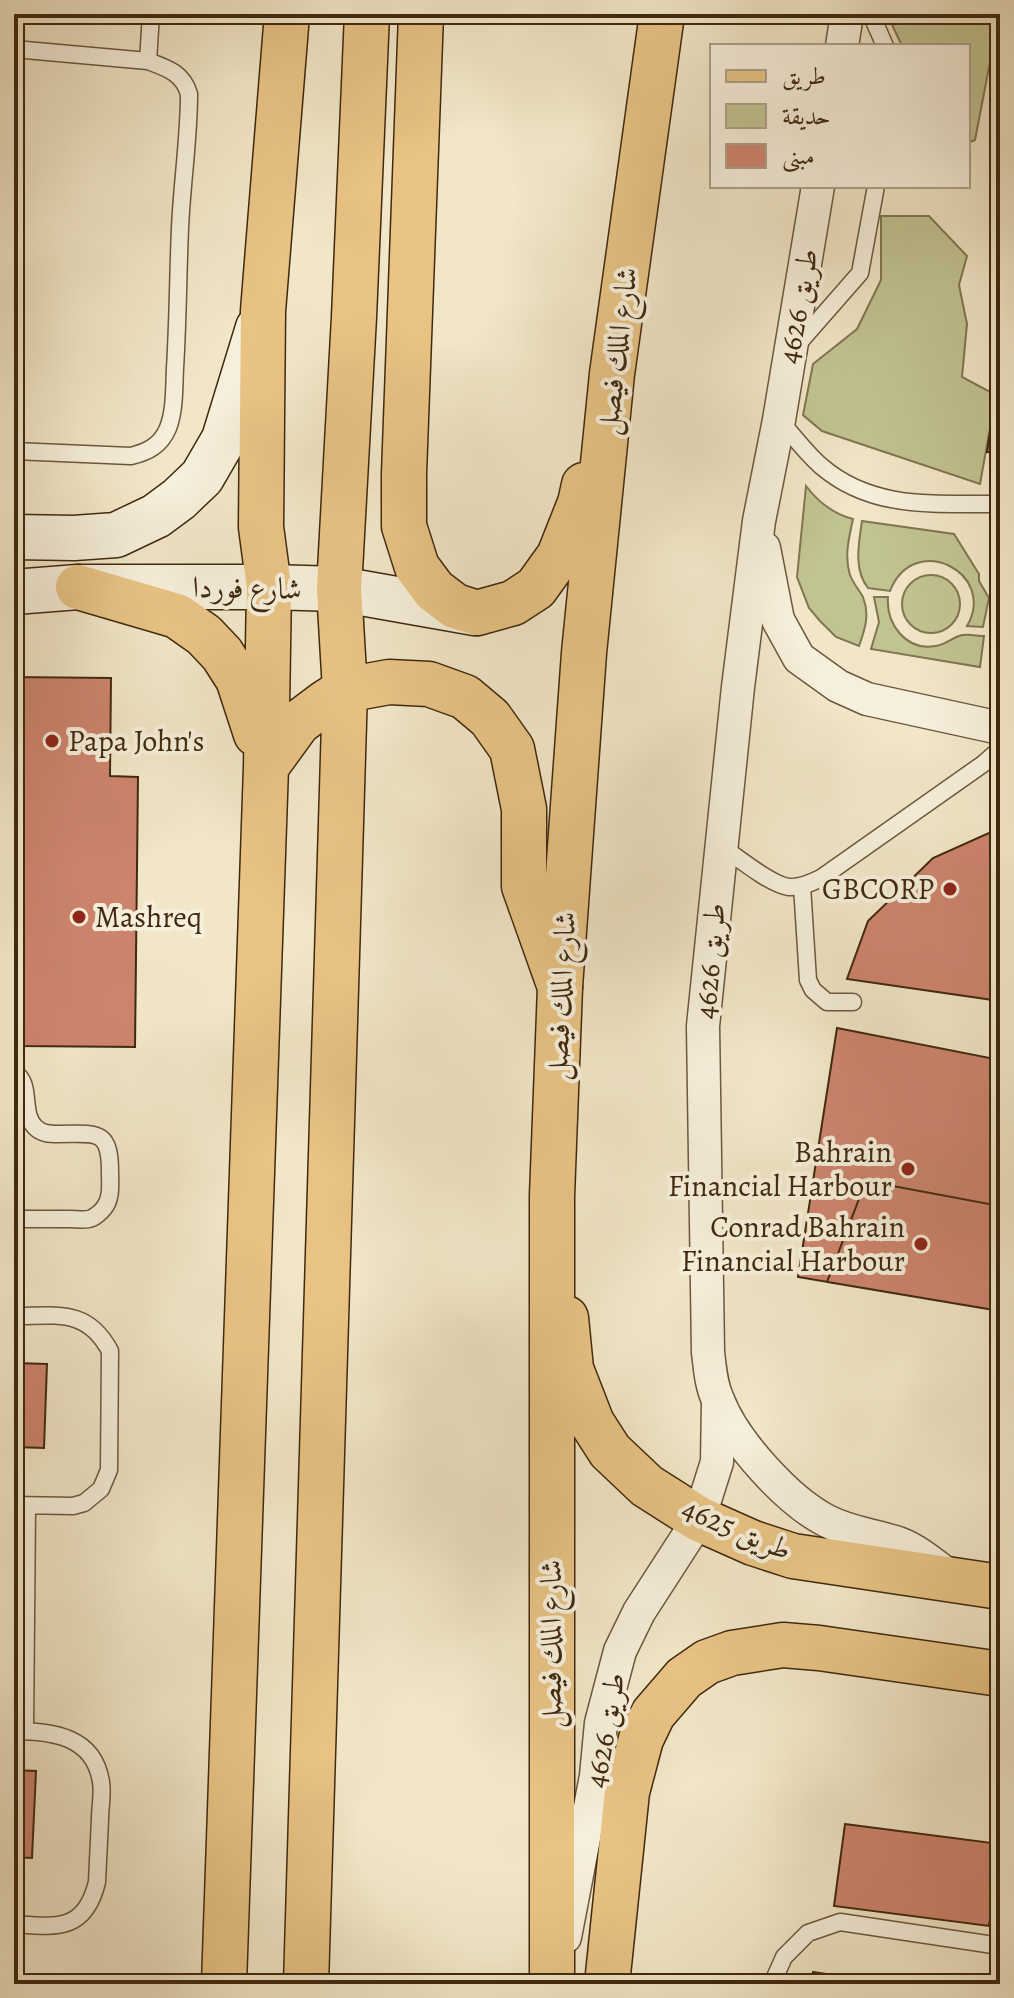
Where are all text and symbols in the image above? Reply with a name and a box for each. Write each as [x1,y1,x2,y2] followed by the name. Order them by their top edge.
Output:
[710,44,970,188] legend
[782,60,826,92] text: طريق
[782,100,831,132] text: حديقة
[782,140,815,173] text: مبنى
[768,245,828,367] street label: طريق 4626
[587,265,652,438] street label: شارع الملك فيصل
[192,567,302,614] street label: شارع فوردا
[68,721,205,761] place label: Papa John's
[43,732,61,750] marker: Papa John's
[822,869,934,909] place label: GBCORP
[941,880,959,898] marker: GBCORP
[95,897,202,937] place label: Mashreq
[685,901,735,1021] street label: طريق 4626
[70,908,88,926] marker: Mashreq
[537,911,590,1082] street label: شارع الملك فيصل
[668,1132,892,1206] place label: Bahrain Financial Harbour
[899,1160,917,1178] marker: Bahrain Financial Harbour
[681,1207,905,1281] place label: Conrad Bahrain Financial Harbour
[912,1235,930,1253] marker: Conrad Bahrain Financial Harbour
[676,1488,798,1570] street label: طريق 4625
[531,1560,576,1728] street label: شارع الملك فيصل
[575,1669,635,1791] street label: طريق 4626

